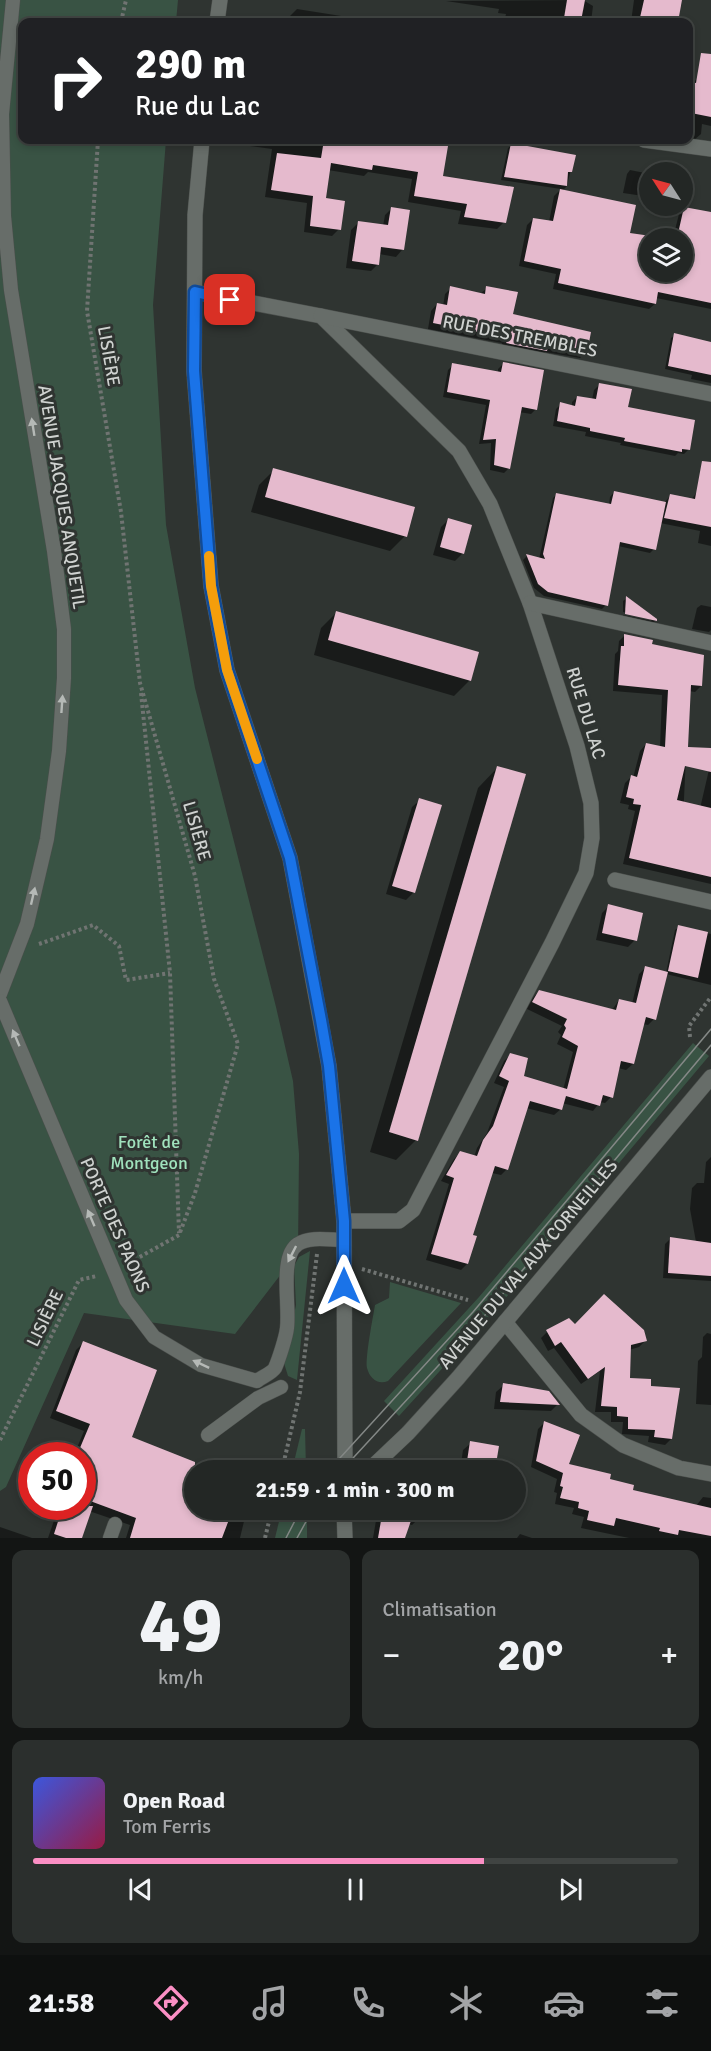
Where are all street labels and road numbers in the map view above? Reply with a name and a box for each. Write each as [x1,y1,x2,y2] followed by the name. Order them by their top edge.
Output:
[441,310,599,362] street label: RUE DES TREMBLES
[93,324,125,388] street label: LISIÈRE
[33,383,91,611] street label: AVENUE JACQUES ANQUETIL
[562,664,610,762] street label: RUE DU LAC
[178,799,216,863] street label: LISIÈRE
[75,1154,155,1296] street label: PORTE DES PAONS
[434,1155,622,1373] street label: AVENUE DU VAL AUX CORNEILLES
[22,1286,68,1350] street label: LISIÈRE

